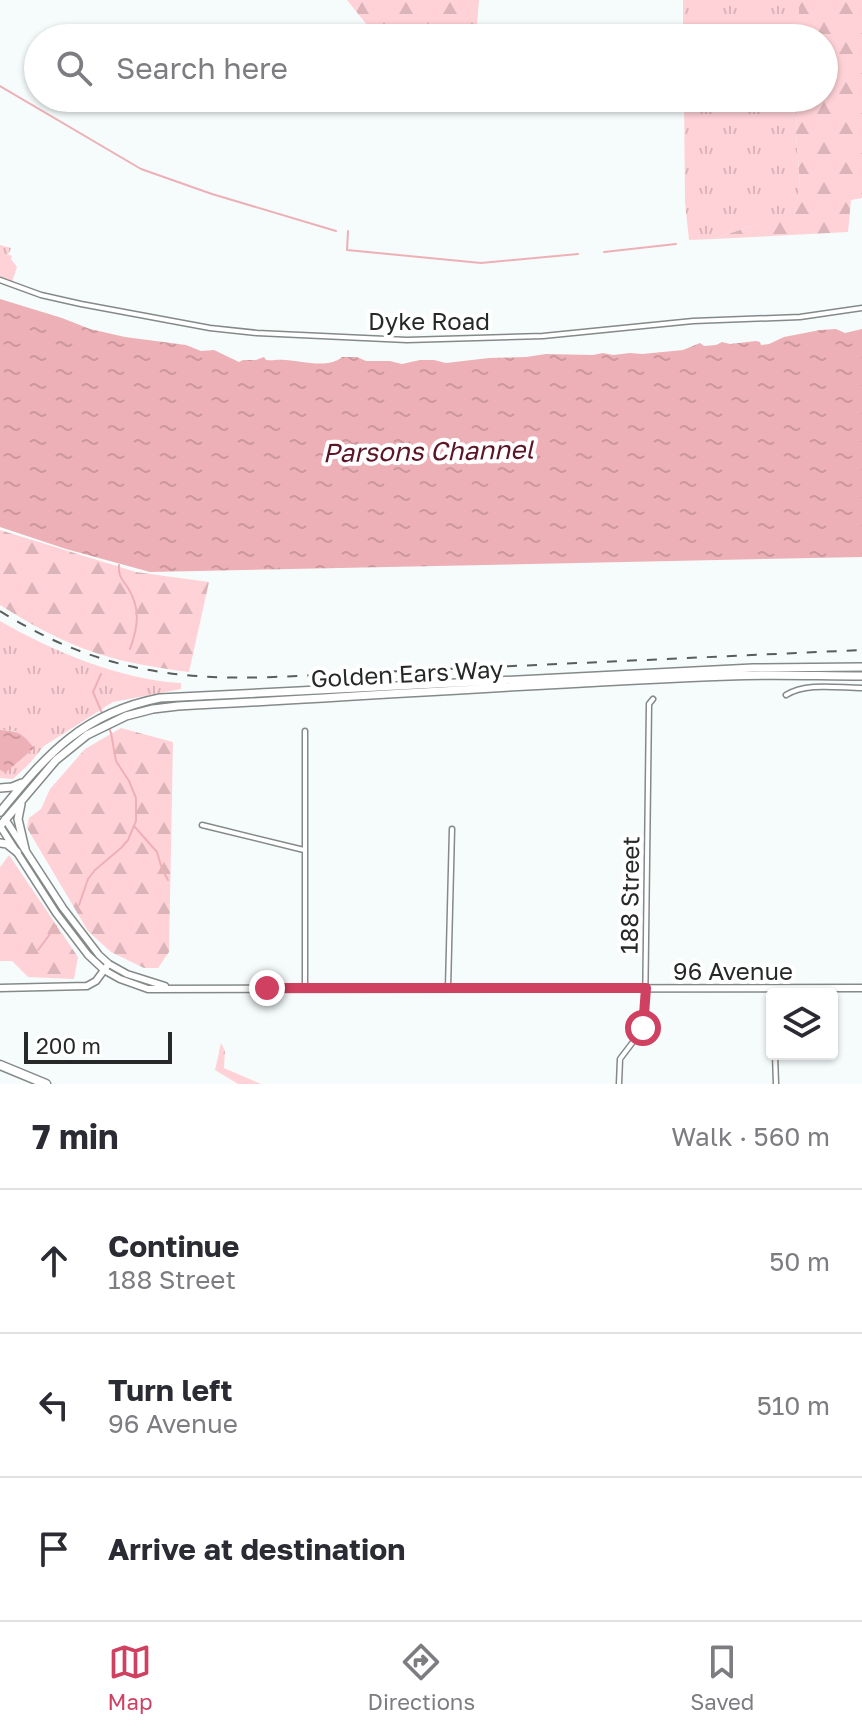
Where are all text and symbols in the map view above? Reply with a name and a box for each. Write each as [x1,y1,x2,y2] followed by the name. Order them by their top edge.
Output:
[24,24,838,112] search box
[52,46,96,90] icon: search
[116,50,288,86] text: Search here
[368,306,490,335] street label: Dyke Road
[322,434,535,468] water label: Parsons Channel
[310,653,504,693] street label: Golden Ears Way
[613,836,645,954] street label: 188 Street
[673,956,793,985] street label: 96 Avenue
[249,970,285,1006] route end
[766,988,838,1060] map controls
[766,988,838,1060] button: layers
[625,1010,661,1046] route start
[24,1028,172,1064] scale bar
[36,1032,101,1059] text: 200 m
[32,1116,119,1156] text: 7 min
[671,1121,830,1152] text: Walk · 560 m
[108,1228,239,1264] text: Continue
[32,1239,76,1283] icon: ahead
[769,1246,830,1277] text: 50 m
[108,1264,236,1295] text: 188 Street
[108,1372,233,1408] text: Turn left
[32,1383,76,1427] icon: left
[757,1390,830,1421] text: 510 m
[108,1408,238,1439] text: 96 Avenue
[32,1527,76,1571] icon: arrive
[108,1531,405,1567] text: Arrive at destination
[108,1640,152,1715] tab: Map
[368,1640,475,1715] tab: Directions
[690,1640,754,1715] tab: Saved

